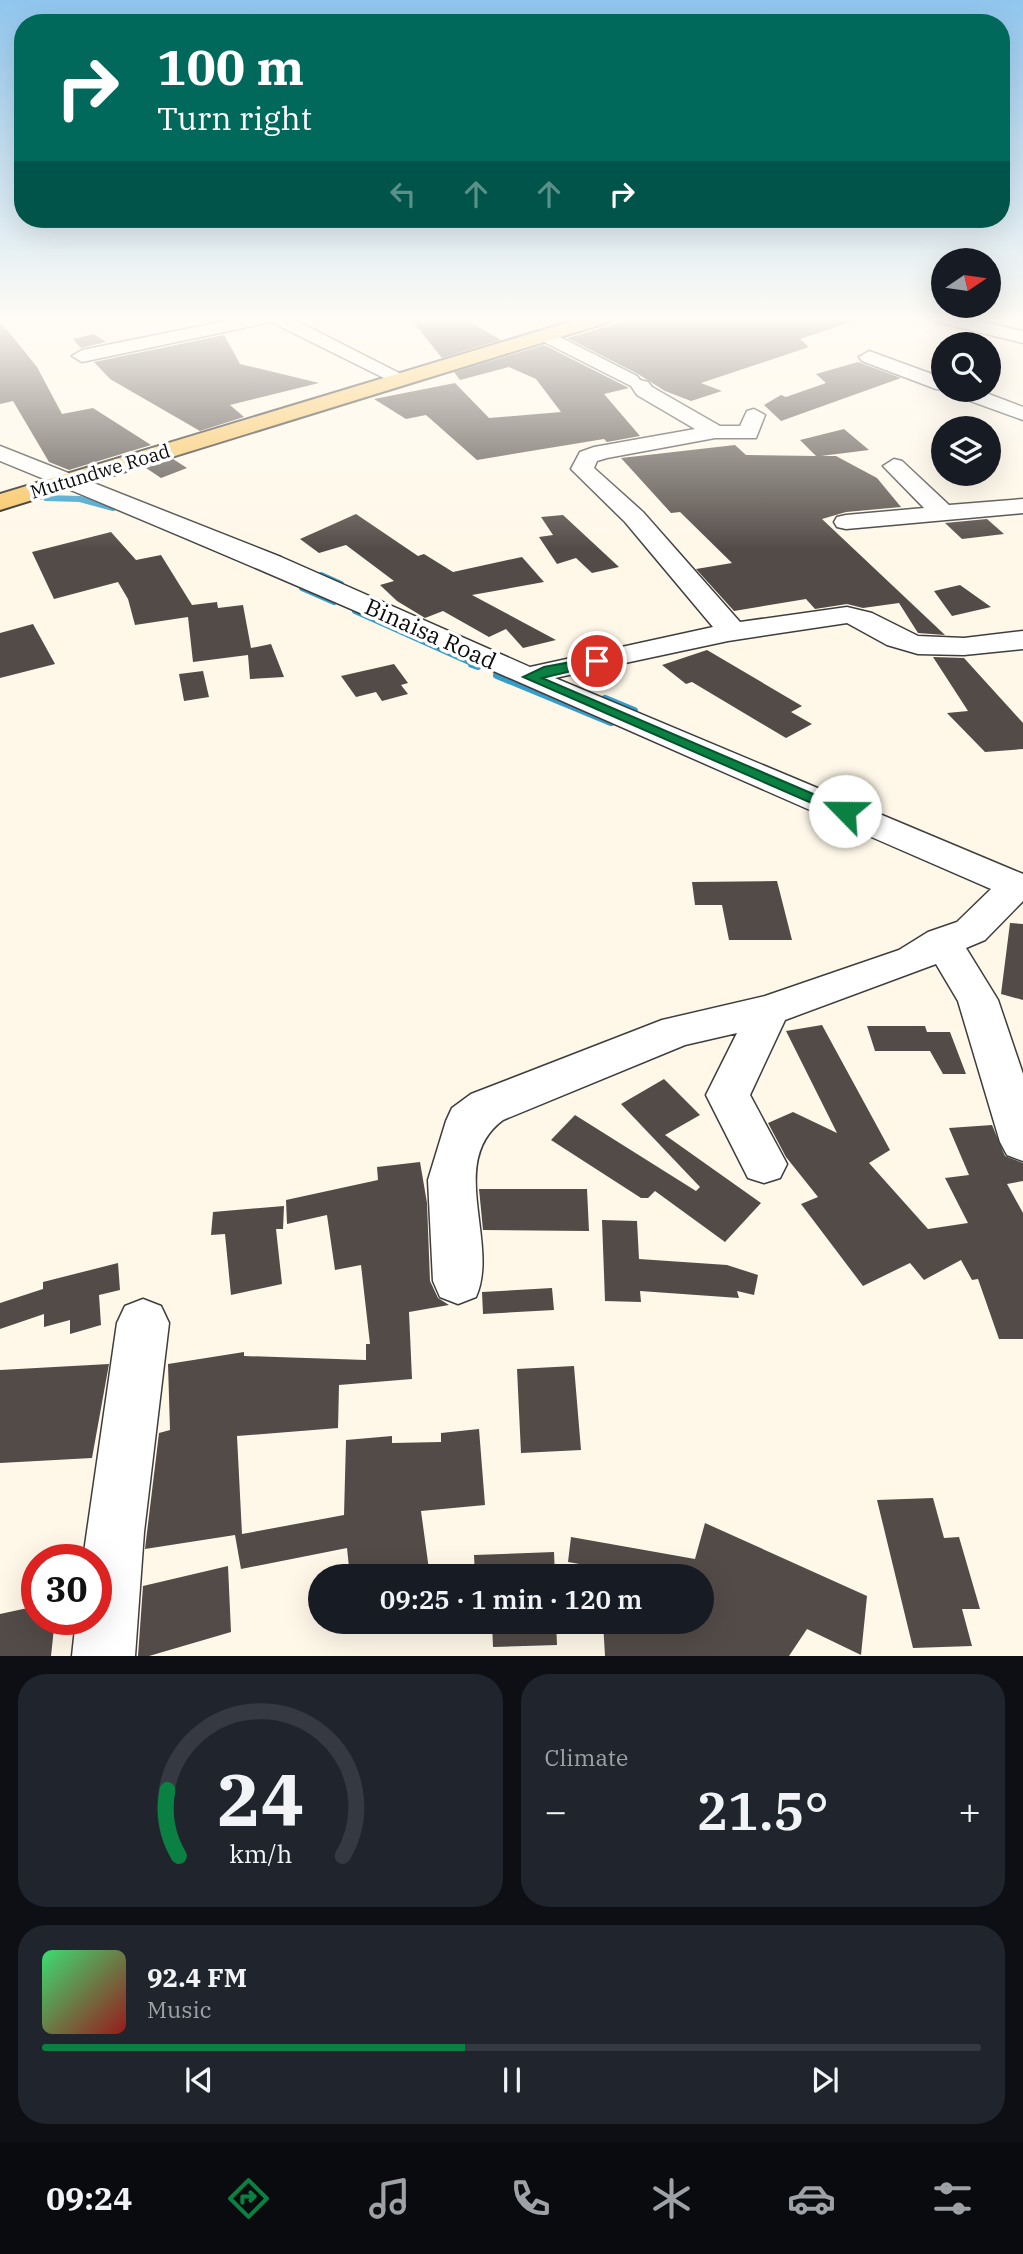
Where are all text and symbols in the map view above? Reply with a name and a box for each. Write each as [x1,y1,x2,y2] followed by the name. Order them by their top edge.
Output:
[157,35,304,98] text: 100 m
[42,42,133,133] icon: right
[157,97,312,139] text: Turn right
[384,175,422,213] icon: left
[457,175,495,213] icon: ahead
[530,175,568,213] icon: ahead
[603,175,641,213] icon: right
[931,248,1001,318] north arrow
[931,248,1001,486] map controls
[931,332,1001,402] button: search
[931,416,1001,486] button: layers
[27,438,173,504] street label: Mutundwe Road
[360,591,502,675] street label: Binaisa Road
[567,631,627,691] pin
[578,642,616,680] icon: arrive
[808,774,882,848] position arrow
[21,1544,112,1635] speed limit sign: 30
[380,1582,642,1616] text: 09:25 · 1 min · 120 m
[545,1742,628,1772] text: Climate
[217,1752,304,1847] text: 24
[697,1777,829,1844] text: 21.5°
[545,1786,567,1835] text: −
[958,1786,981,1835] text: +
[229,1837,292,1870] text: km/h
[147,1960,247,1994] text: 92.4 FM
[147,1994,212,2024] text: Music
[180,2061,218,2099] icon: previous
[493,2061,531,2099] icon: pause
[806,2061,844,2099] icon: next
[224,2174,273,2223] icon: directions
[365,2174,414,2223] icon: music
[506,2174,555,2223] icon: phone
[647,2174,696,2223] icon: climate
[787,2174,836,2223] icon: car
[928,2174,977,2223] icon: filters
[46,2177,132,2219] text: 09:24

